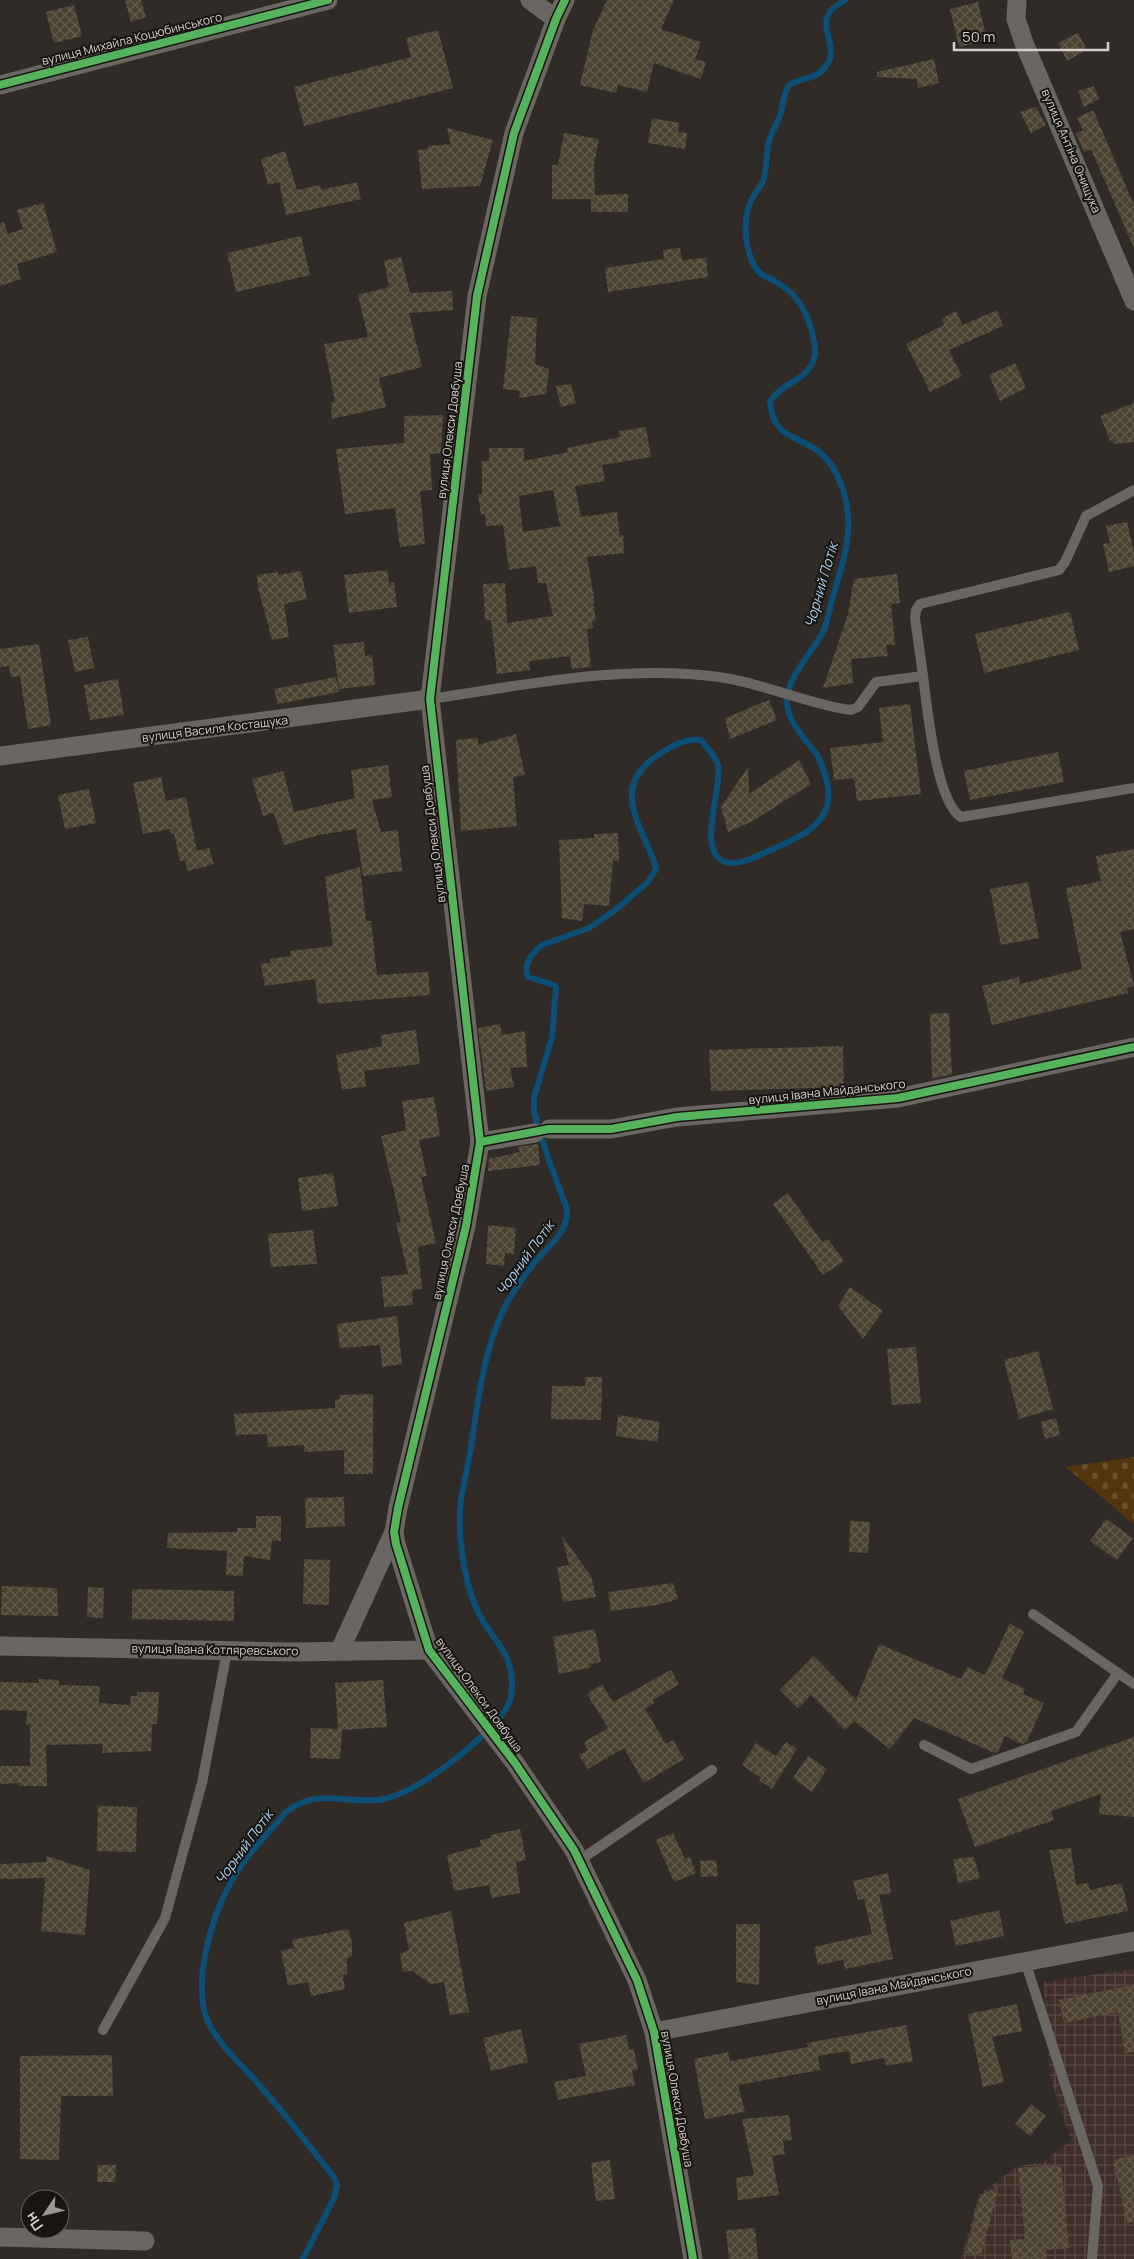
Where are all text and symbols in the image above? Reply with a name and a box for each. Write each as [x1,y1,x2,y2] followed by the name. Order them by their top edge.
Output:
[40,8,224,69] street label: вулиця Михайла Коцюбинського
[954,20,1108,52] scale bar
[962,26,996,47] text: 50 m
[1038,86,1105,215] street label: вулиця Антіна Онищука
[433,360,466,500] street label: вулиця Олекси Довбуша
[799,538,842,630] water label: Чорний Потік
[141,711,289,746] street label: вулиця Василя Костащука
[416,764,449,904] street label: вулиця Олекси Довбуша
[748,1075,906,1108] street label: вулиця Івана Майданського
[428,1163,473,1301] street label: вулиця Олекси Довбуша
[491,1215,559,1299] water label: Чорний Потік
[432,1634,527,1756] street label: вулиця Олекси Довбуша
[131,1640,299,1659] street label: вулиця Івана Котляревського
[210,1804,278,1888] water label: Чорний Потік
[815,1962,973,2009] street label: вулиця Івана Майданського
[657,2029,698,2168] street label: вулиця Олекси Довбуша
[20,2189,70,2239] north arrow
[21,2209,47,2235] text: Пн

